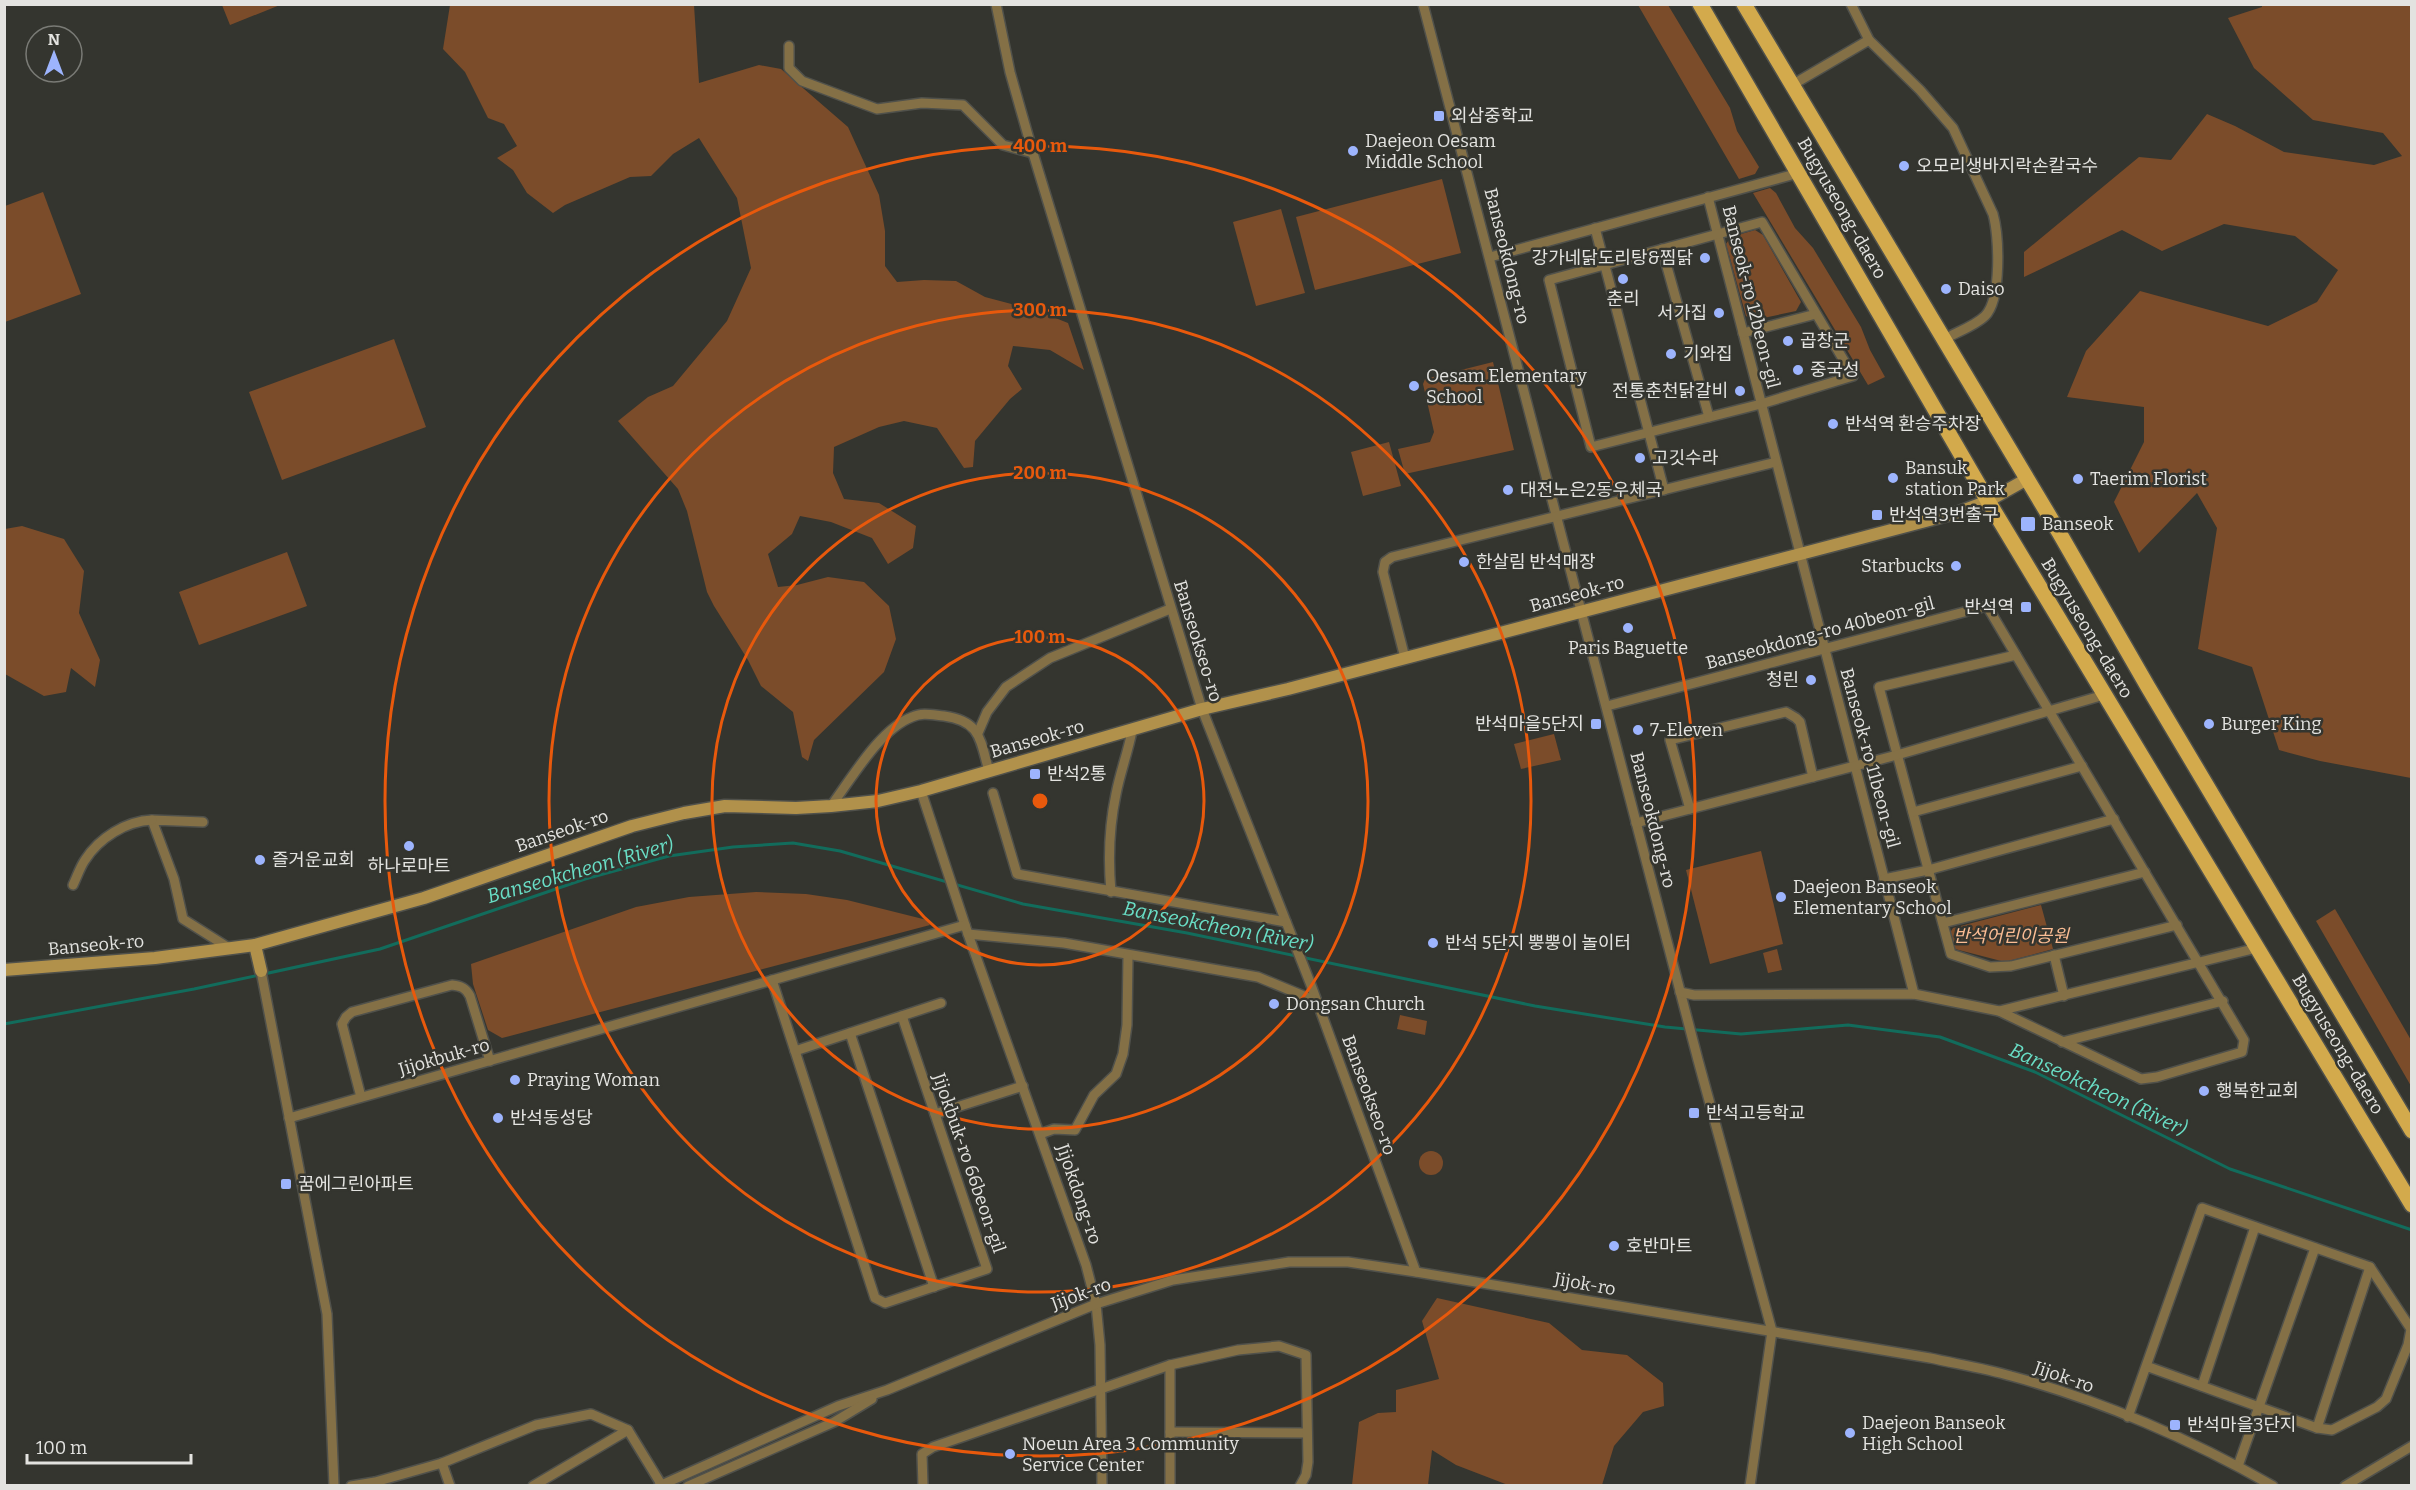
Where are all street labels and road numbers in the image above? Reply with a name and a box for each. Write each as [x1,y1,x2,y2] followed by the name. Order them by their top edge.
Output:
[1793,133,1891,283] street label: Bugyuseong-daero
[1479,186,1535,326] street label: Banseokdong-ro
[1718,203,1784,391] street label: Banseok-ro 12beon-gil
[2036,554,2138,702] street label: Bugyuseong-daero
[1527,571,1627,617] street label: Banseok-ro
[1169,578,1227,704] street label: Banseokseo-ro
[1703,592,1937,674] street label: Banseokdong-ro 40beon-gil
[1835,666,1905,850] street label: Banseok-ro 11beon-gil
[988,715,1086,763] street label: Banseok-ro
[1625,750,1681,890] street label: Banseokdong-ro
[513,805,611,857] street label: Banseok-ro
[47,930,145,960] street label: Banseok-ro
[2287,970,2389,1118] street label: Bugyuseong-daero
[1337,1032,1401,1158] street label: Banseokseo-ro
[395,1034,492,1081] street label: Jijokbuk-ro
[928,1069,1010,1256] street label: Jijokbuk-ro 66beon-gil
[1051,1140,1106,1247] street label: Jijokdong-ro
[1552,1268,1617,1300] street label: Jijok-ro
[1047,1273,1114,1315] street label: Jijok-ro
[2030,1356,2097,1398] street label: Jijok-ro

